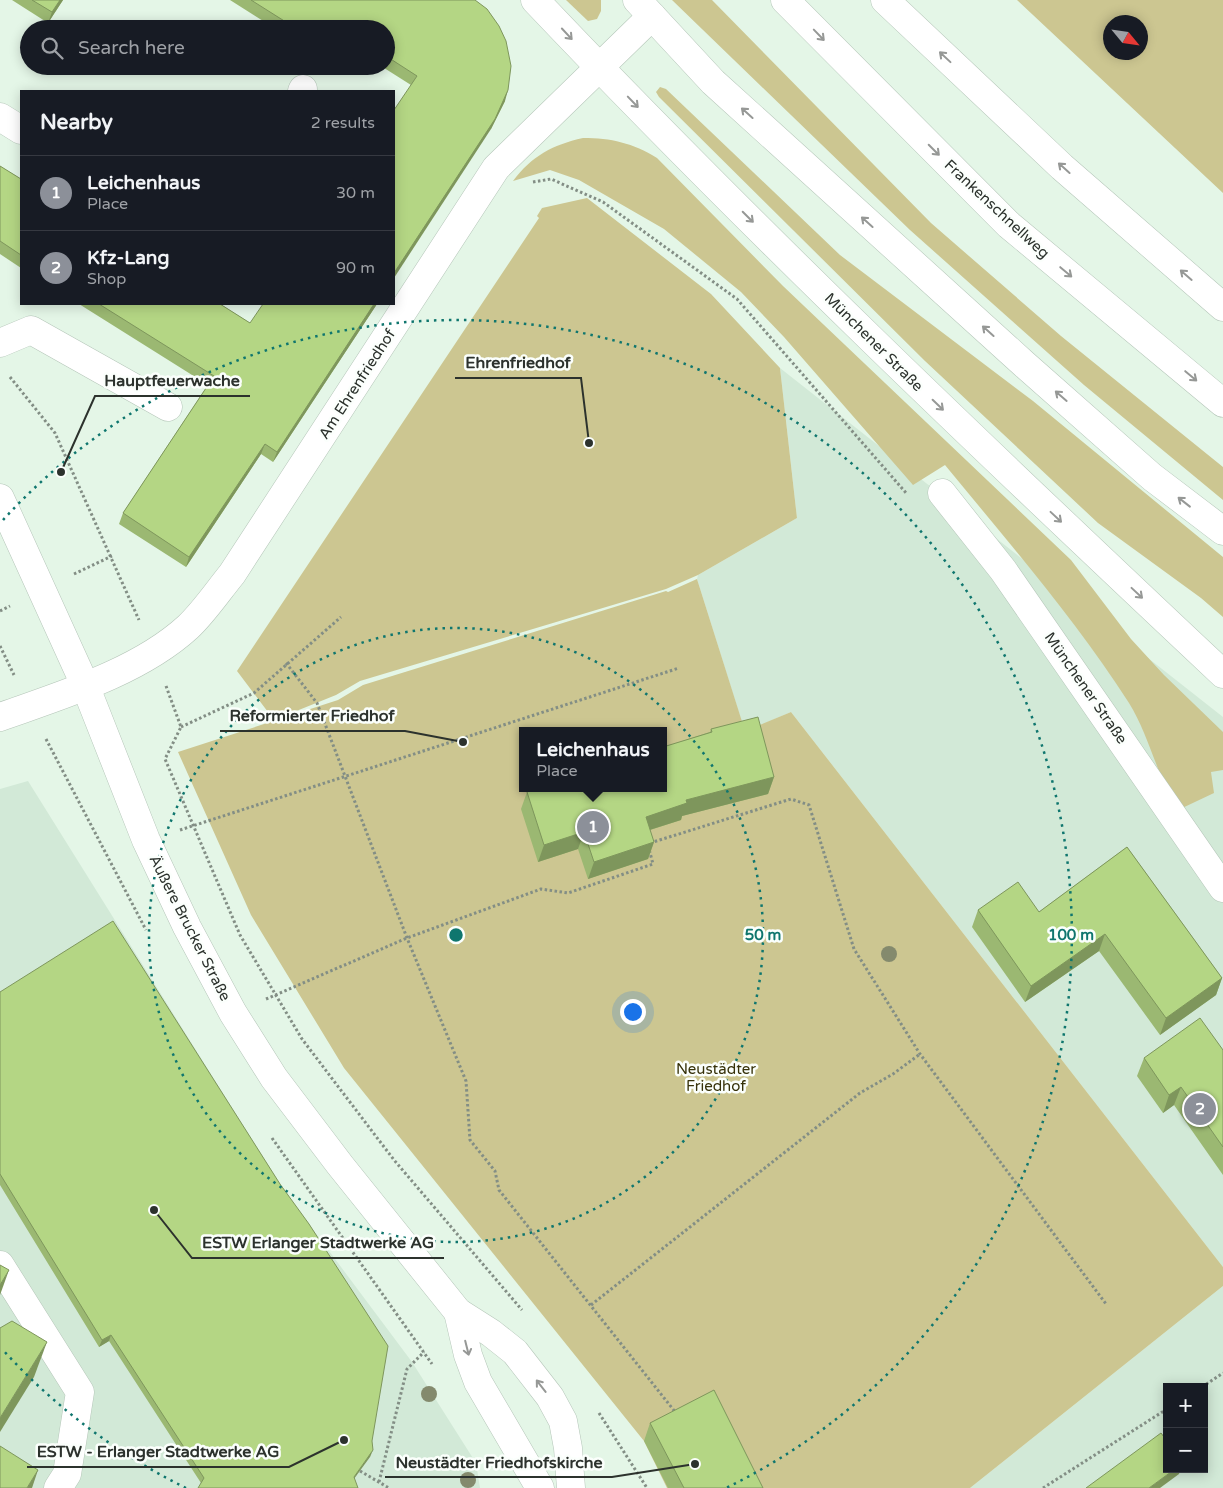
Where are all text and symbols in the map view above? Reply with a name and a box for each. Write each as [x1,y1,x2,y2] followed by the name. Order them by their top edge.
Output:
[1103,15,1148,60] north arrow
[20,20,395,75] search box
[561,27,573,40] one-way arrow
[813,29,825,41] one-way arrow
[38,34,66,62] icon: search
[78,37,185,59] text: Search here
[939,51,951,63] one-way arrow
[627,96,639,109] one-way arrow
[740,107,753,119] one-way arrow
[40,110,113,135] text: Nearby
[311,113,375,133] text: 2 results
[928,144,940,156] one-way arrow
[941,156,1053,262] street label: Frankenschnellweg
[1057,162,1070,174] one-way arrow
[87,172,200,194] text: Leichenhaus
[51,183,61,203] text: 1
[336,183,375,203] text: 30 m
[87,194,128,214] text: Place
[741,211,753,223] one-way arrow
[861,216,874,228] one-way arrow
[87,247,169,269] text: Kfz-Lang
[51,258,61,278] text: 2
[336,258,375,278] text: 90 m
[1059,266,1072,278] one-way arrow
[87,269,126,289] text: Shop
[1180,269,1193,281] one-way arrow
[821,289,927,395] street label: Münchener Straße
[315,325,399,442] street label: Am Ehrenfriedhof
[981,325,994,337] one-way arrow
[455,347,581,378] callout: Ehrenfriedhof
[465,353,572,373] text: Ehrenfriedhof
[95,365,250,396] callout: Hauptfeuerwache
[1184,370,1197,382] one-way arrow
[104,371,240,391] text: Hauptfeuerwache
[1054,391,1067,402] one-way arrow
[932,399,944,411] one-way arrow
[1178,496,1191,507] one-way arrow
[1049,511,1062,523] one-way arrow
[1130,587,1143,599] one-way arrow
[1041,629,1131,747] street label: Münchener Straße
[220,700,405,731] callout: Reformierter Friedhof
[229,706,395,726] text: Reformierter Friedhof
[519,727,667,792] popup
[536,739,650,761] text: Leichenhaus
[536,761,577,781] text: Place
[577,808,609,846] pin: 1
[145,852,235,1004] street label: Äußere Brucker Straße
[447,926,465,944] centre of rings
[745,926,781,944] text: 50 m
[1048,926,1094,944] text: 100 m
[620,999,646,1025] your location
[676,1060,756,1095] park label: Neustädter Friedhof
[1184,1090,1216,1128] pin: 2
[192,1227,444,1258] callout: ESTW Erlanger Stadtwerke AG
[202,1233,434,1253] text: ESTW Erlanger Stadtwerke AG
[463,1339,472,1355] one-way arrow
[536,1379,546,1393] one-way arrow
[1163,1383,1208,1473] map controls
[1163,1383,1208,1428] button: +
[1163,1428,1208,1473] button: −
[27,1436,289,1467] callout: ESTW - Erlanger Stadtwerke AG
[37,1442,279,1462] text: ESTW - Erlanger Stadtwerke AG
[385,1446,612,1477] callout: Neustädter Friedhofskirche
[395,1453,603,1473] text: Neustädter Friedhofskirche

